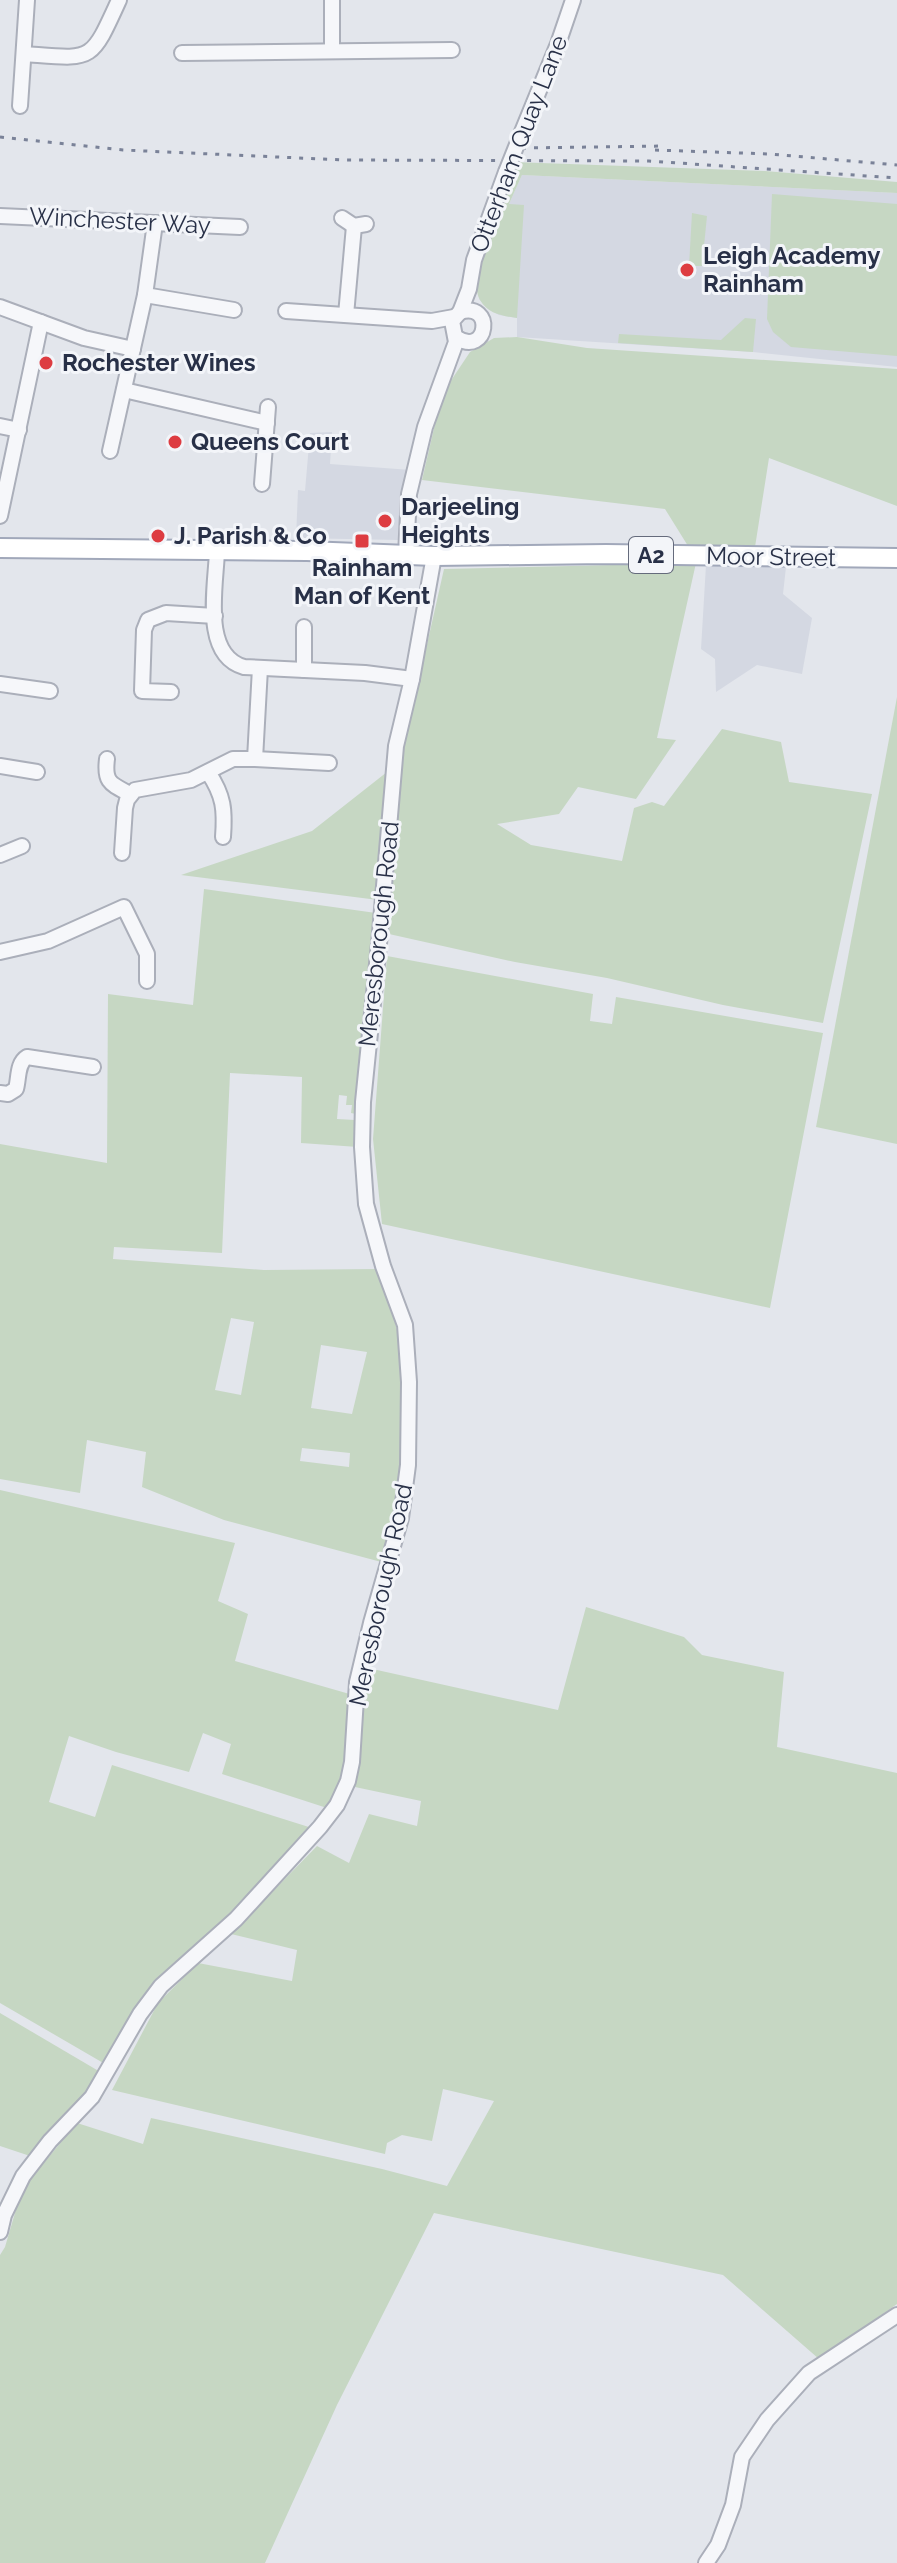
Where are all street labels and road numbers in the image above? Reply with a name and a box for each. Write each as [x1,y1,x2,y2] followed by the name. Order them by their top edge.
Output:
[464,31,573,256] street label: Otterham Quay Lane
[28,201,212,240] street label: Winchester Way
[629,537,673,573] road number: A2
[706,541,836,572] street label: Moor Street
[352,820,405,1048] street label: Meresborough Road
[343,1481,418,1709] street label: Meresborough Road

